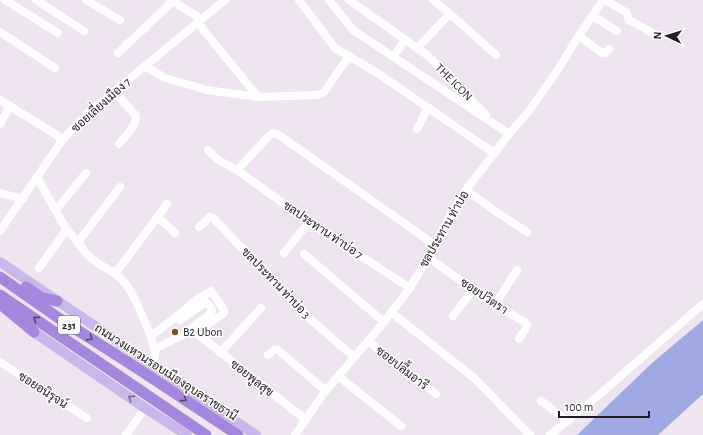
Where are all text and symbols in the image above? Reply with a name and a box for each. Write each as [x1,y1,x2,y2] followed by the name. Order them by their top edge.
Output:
[647,16,687,56] north arrow
[652,31,663,40] text: N
[433,61,475,103] street label: THE ICON
[66,72,133,135] street label: ซอยเลี่ยงเมือง 7
[416,188,471,269] street label: ชลประทาน ท่าบ่อ
[281,198,366,261] street label: ชลประทาน ท่าบ่อ 7
[239,245,313,321] street label: ชลประทาน ท่าบ่อ 3
[458,276,510,316] street label: ซอยปวิตรา
[58,316,80,334] road number: 231
[33,317,40,324] one-way arrow
[91,320,241,425] street label: ถนนวงแหวนรอบเมืองอุบลราชธานี
[183,326,223,338] place label: B2 Ubon
[170,327,180,337] marker: B2 Ubon
[86,334,93,341] one-way arrow
[374,340,433,392] street label: ซอยปลื้มอารี
[226,358,276,401] street label: ซอยพูลสุข
[15,368,71,413] street label: ซอยอนิรุจน์
[559,393,649,419] scale bar
[180,394,187,402] one-way arrow
[128,395,135,403] one-way arrow
[565,401,593,413] text: 100 m

